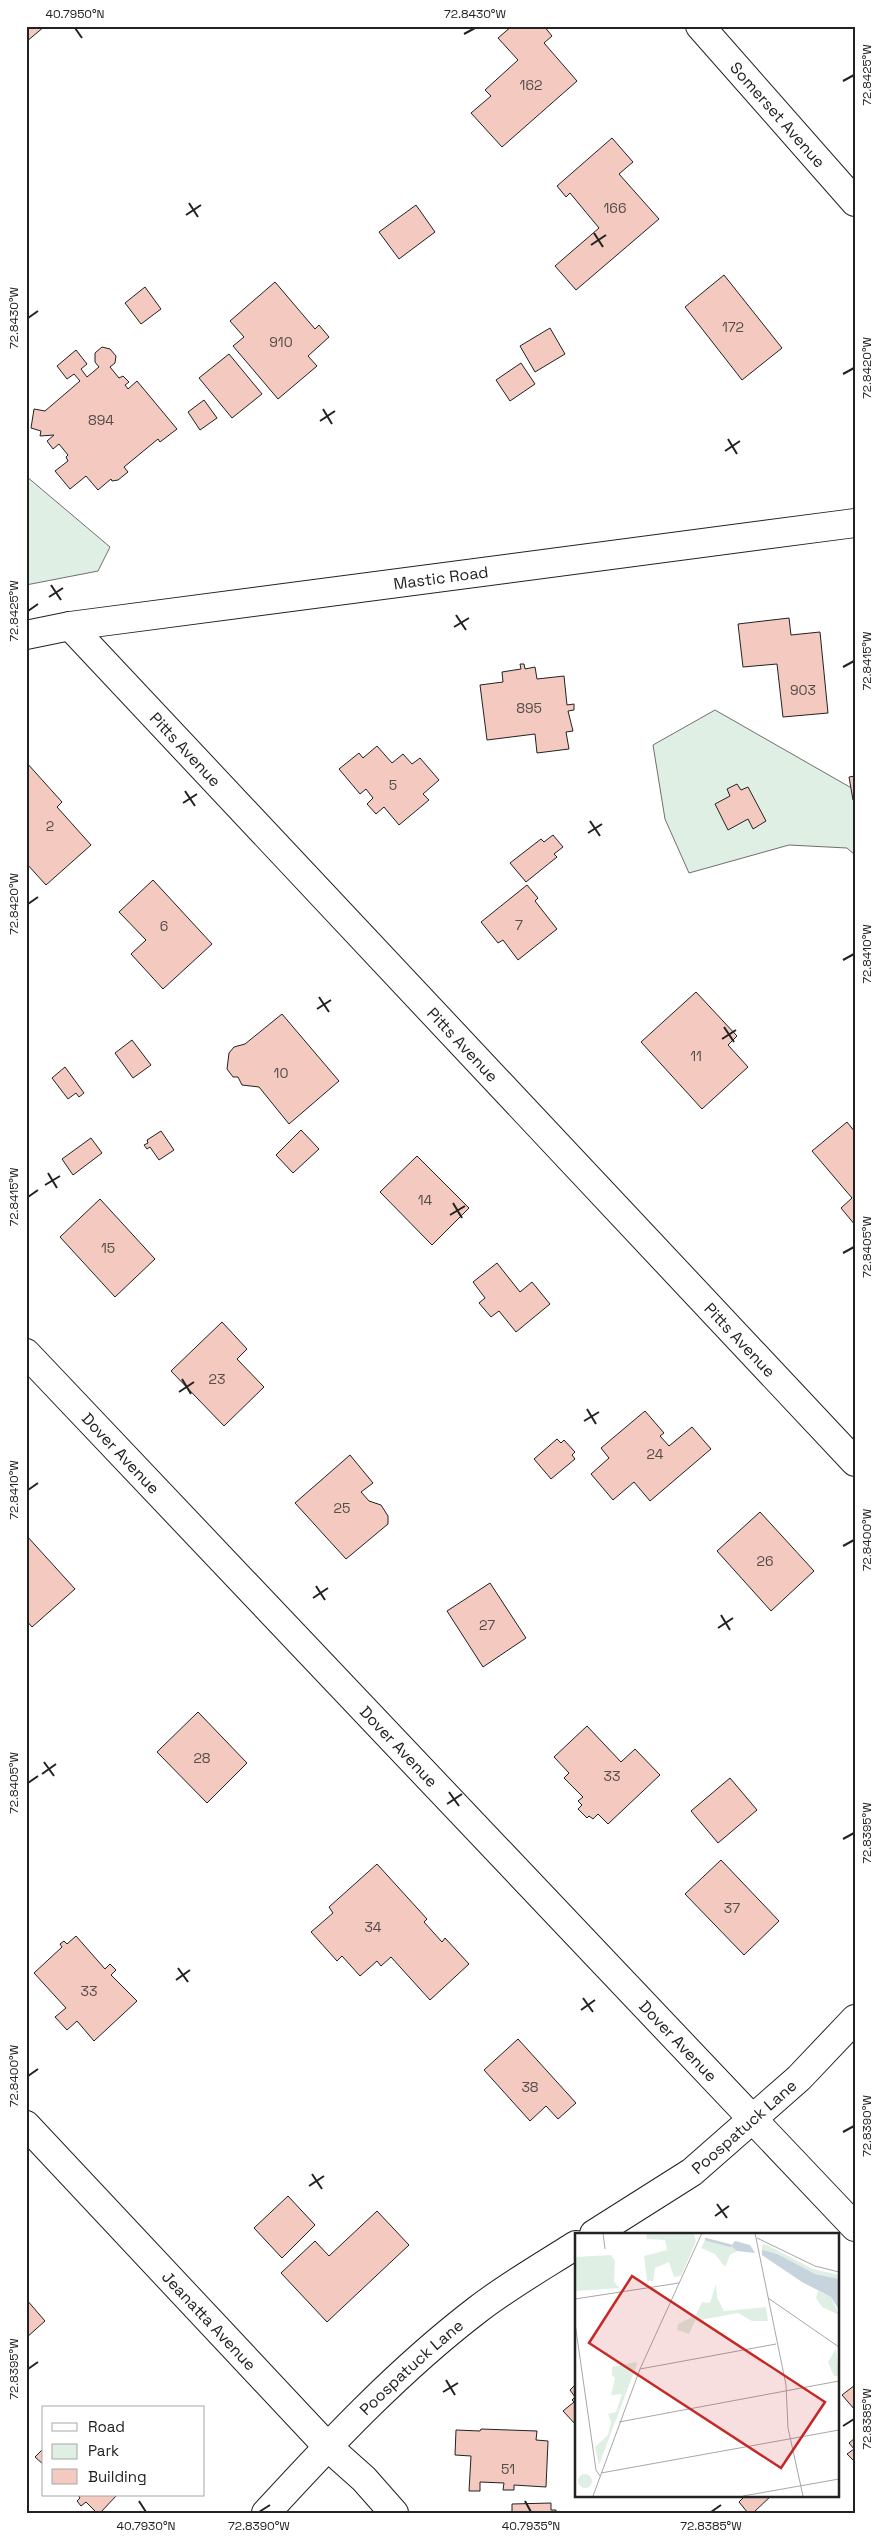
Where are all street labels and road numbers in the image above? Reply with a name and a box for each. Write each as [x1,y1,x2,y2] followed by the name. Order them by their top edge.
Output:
[726,57,830,172] street label: Somerset Avenue
[392,561,490,594] street label: Mastic Road
[146,707,226,791] street label: Pitts Avenue
[423,1003,503,1086] street label: Pitts Avenue
[700,1298,780,1381] street label: Pitts Avenue
[77,1408,165,1498] street label: Dover Avenue
[355,1701,443,1791] street label: Dover Avenue
[635,1996,722,2086] street label: Dover Avenue
[687,2075,801,2178] street label: Poospatuck Lane
[158,2266,261,2375] street label: Jeanatta Avenue
[355,2314,467,2419] street label: Poospatuck Lane

